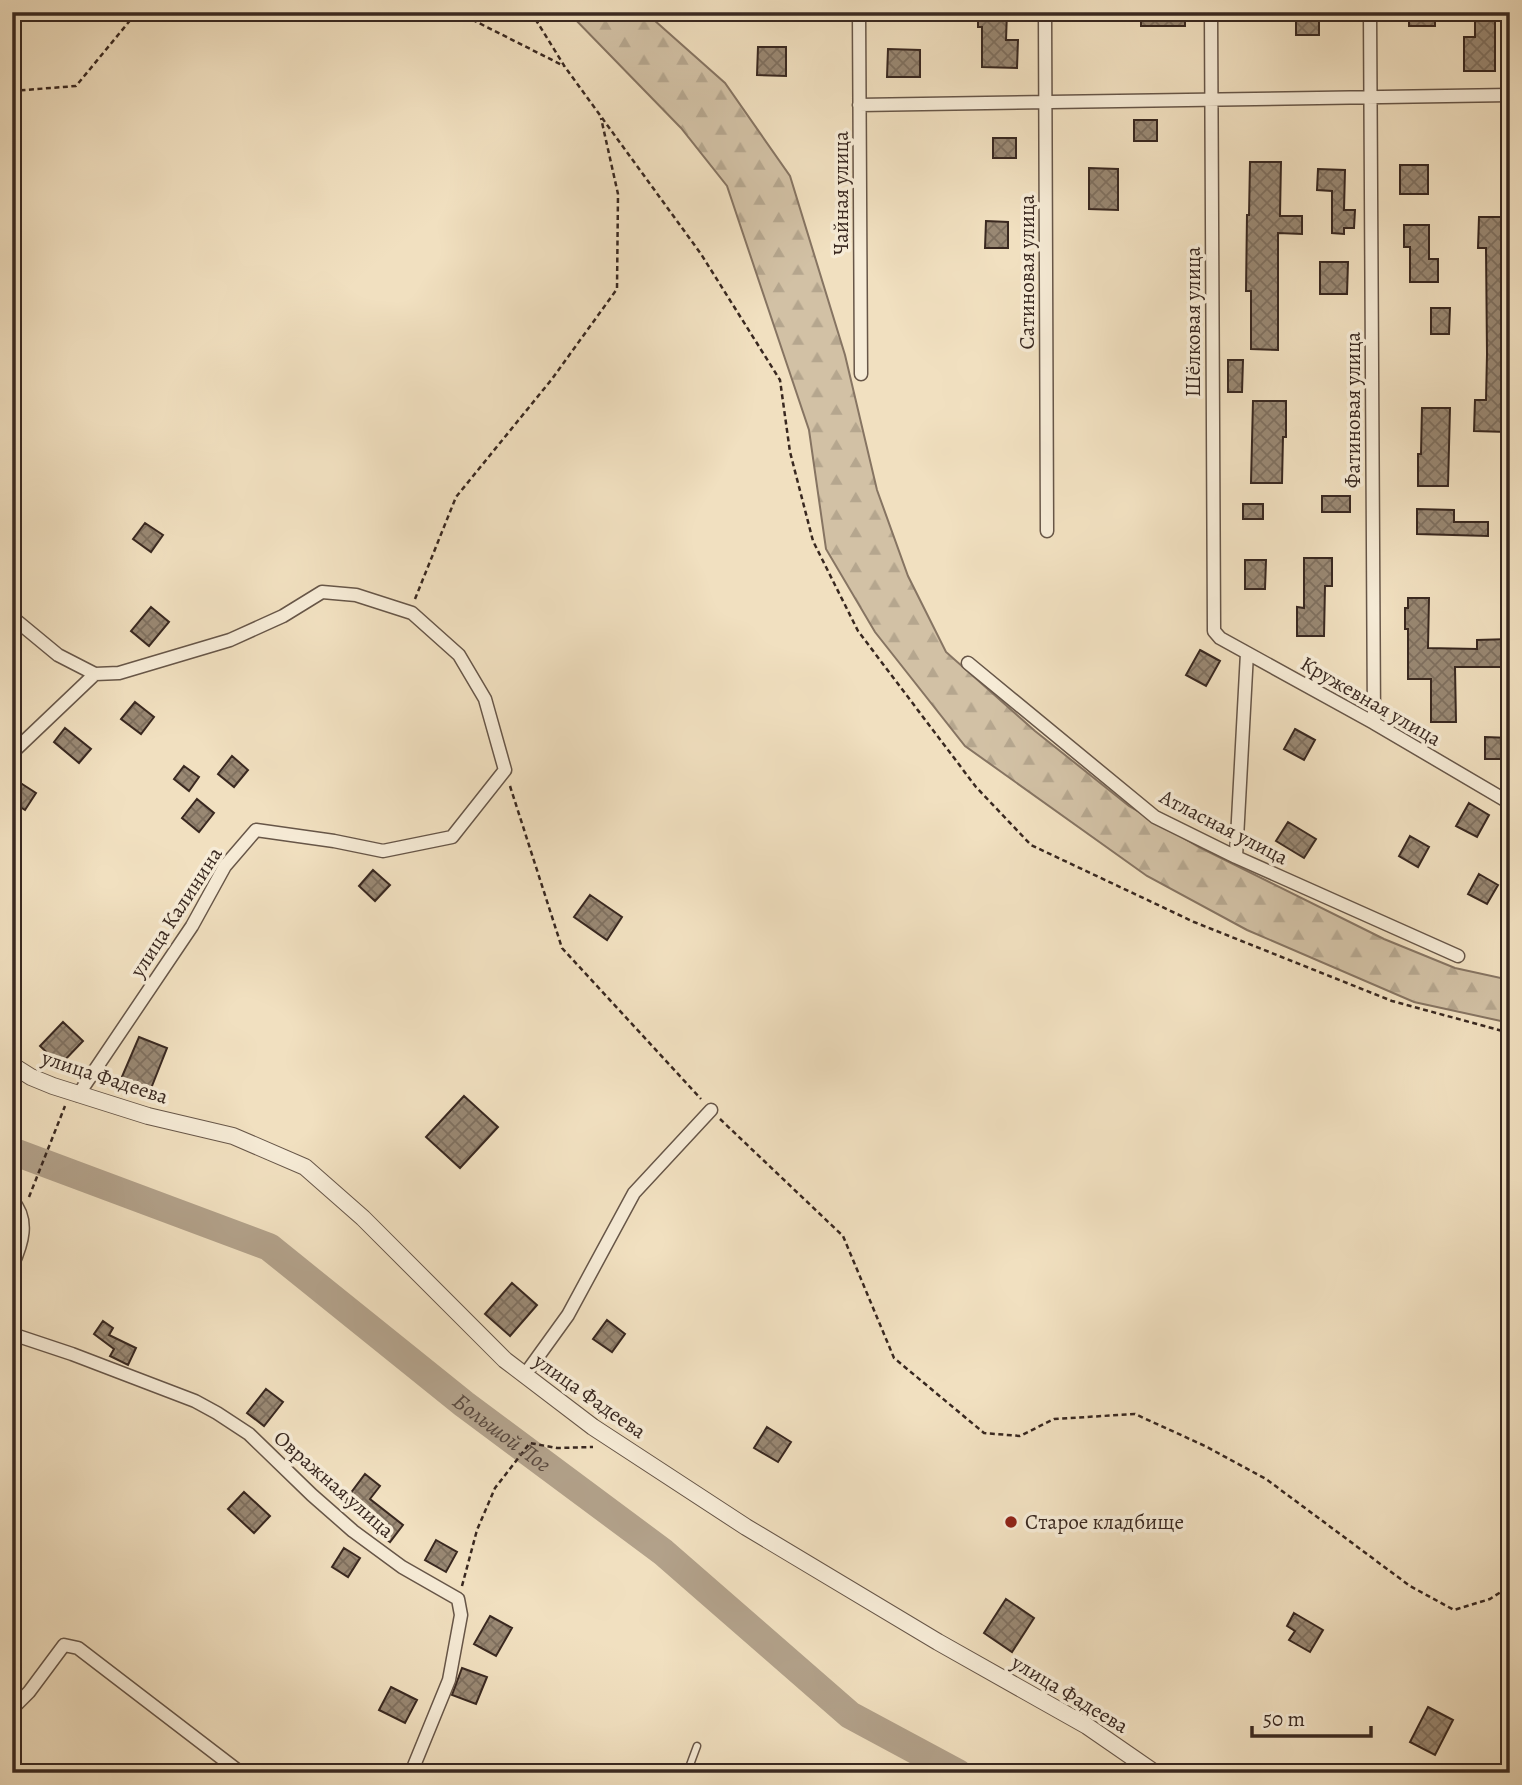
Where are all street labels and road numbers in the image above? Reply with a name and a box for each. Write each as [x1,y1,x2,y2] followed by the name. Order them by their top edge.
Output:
[827,131,855,255] street label: Чайная улица
[1013,194,1041,349] street label: Сатиновая улица
[1179,246,1207,397] street label: Шёлковая улица
[1339,331,1367,488] street label: Фатиновая улица
[1296,649,1447,753] street label: Кружевная улица
[1154,782,1293,872] street label: Атласная улица
[123,841,229,983] street label: улица Калинина
[37,1043,172,1111] street label: улица Фадеева
[527,1346,652,1445] street label: улица Фадеева
[268,1424,400,1544] street label: Овражная улица
[1006,1648,1134,1740] street label: улица Фадеева

